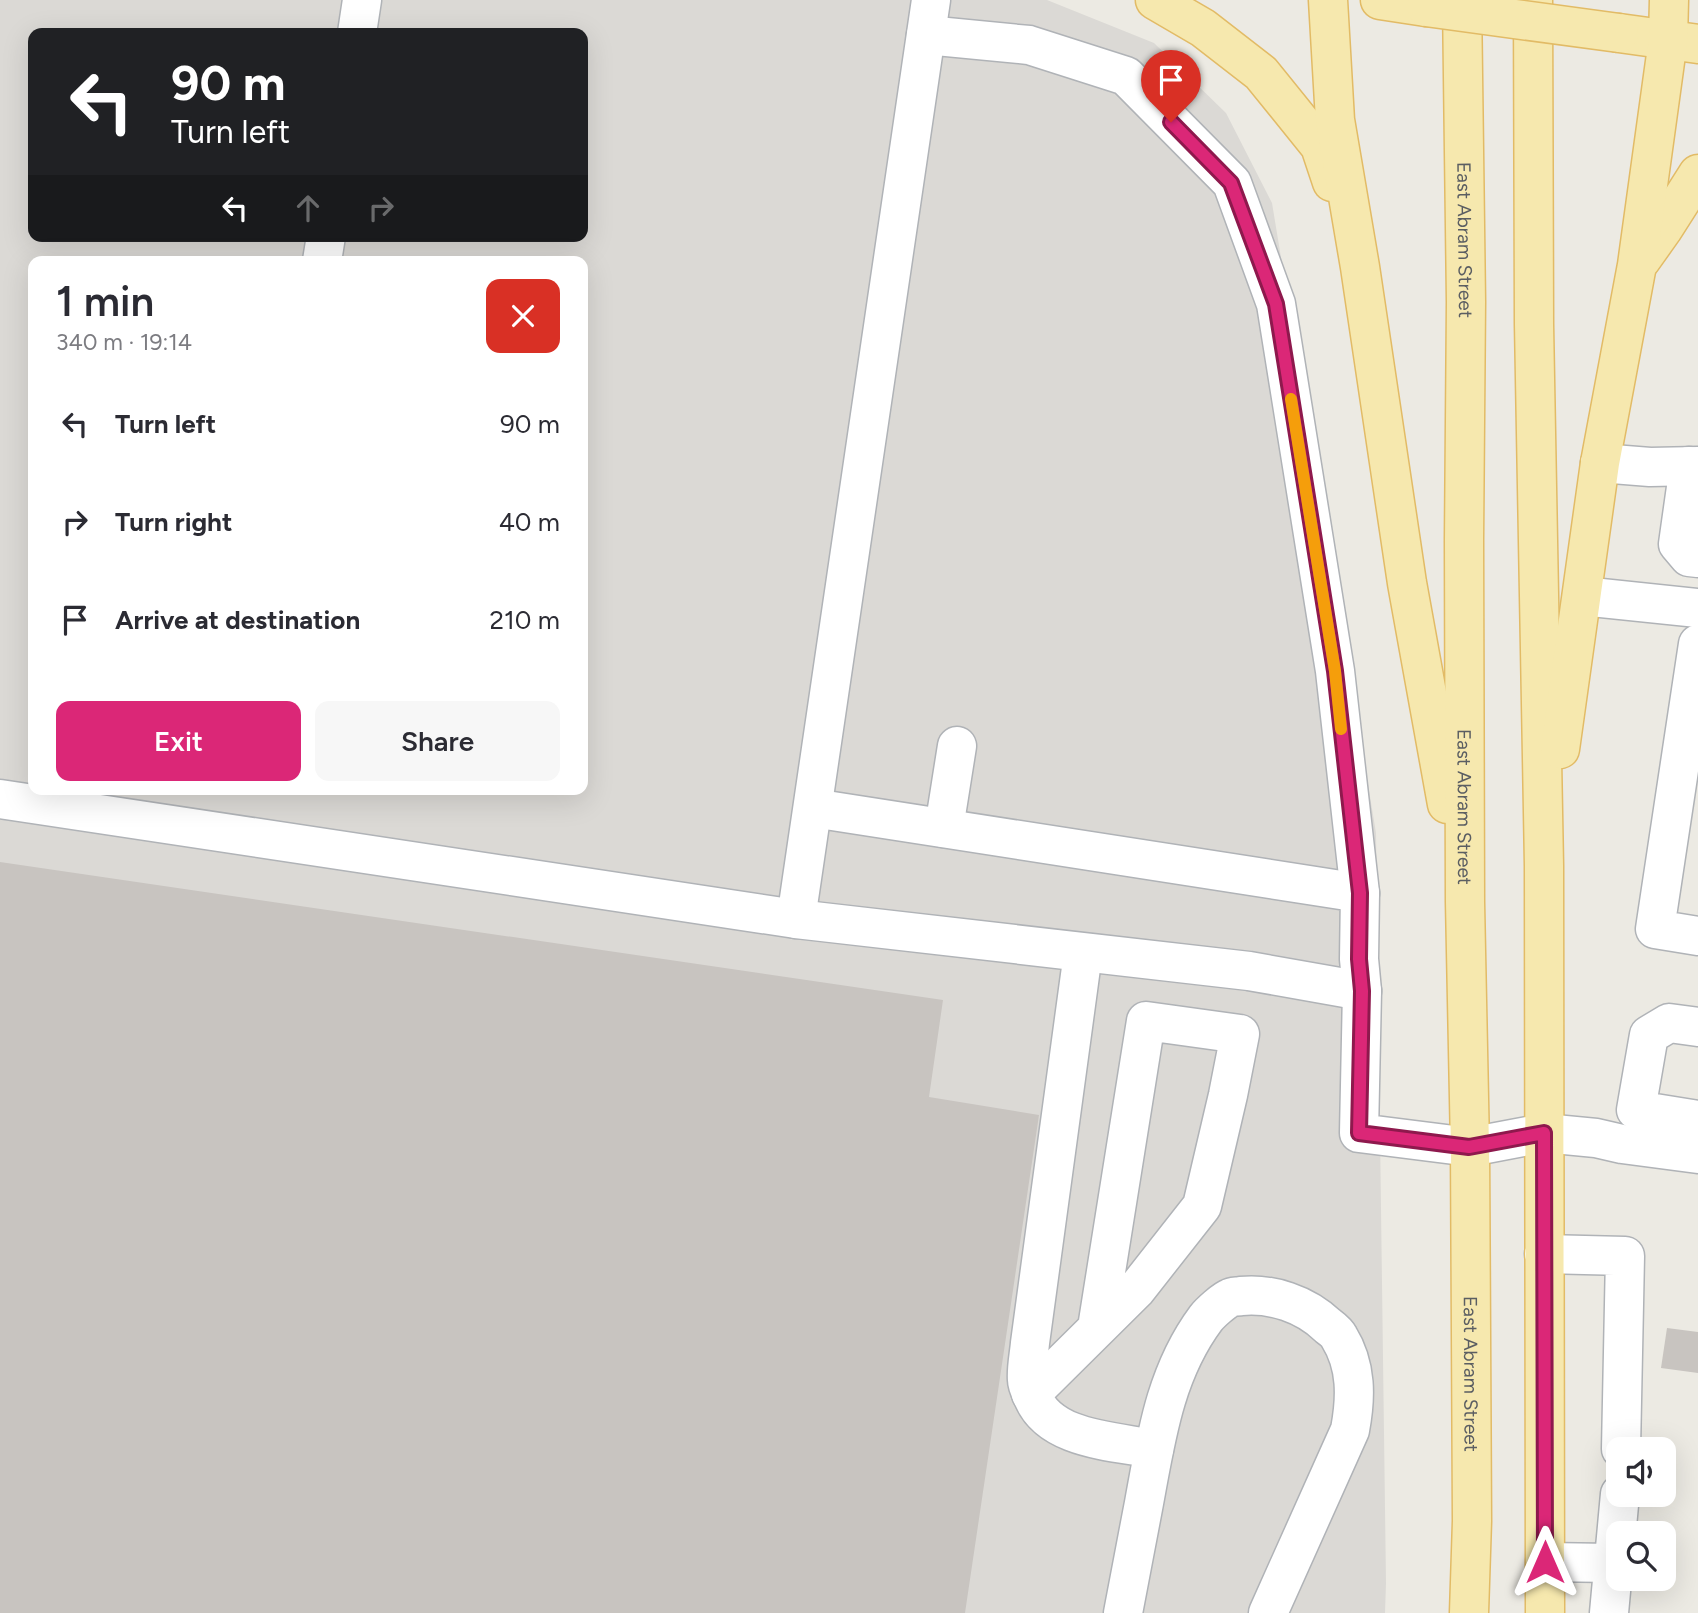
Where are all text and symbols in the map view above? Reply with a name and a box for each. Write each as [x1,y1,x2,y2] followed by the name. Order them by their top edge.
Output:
[1141,50,1201,122] pin
[171,53,286,112] text: 90 m
[56,56,147,147] icon: left
[1152,61,1190,99] icon: arrive
[171,113,290,151] text: Turn left
[1452,162,1477,318] street label: East Abram Street
[216,189,254,227] icon: left
[289,189,327,227] icon: ahead
[362,189,400,227] icon: right
[56,276,154,327] text: 1 min
[486,279,560,353] button: close
[56,328,192,356] text: 340 m · 19:14
[56,405,94,443] icon: left
[115,408,216,440] text: Turn left
[500,408,560,440] text: 90 m
[56,503,94,541] icon: right
[115,506,232,538] text: Turn right
[499,506,560,538] text: 40 m
[56,601,94,639] icon: arrive
[115,604,360,636] text: Arrive at destination
[490,604,560,636] text: 210 m
[56,701,301,781] button: Exit
[315,701,560,781] button: Share
[1453,729,1476,885] street label: East Abram Street
[1459,1296,1483,1452] street label: East Abram Street
[1606,1437,1676,1591] map controls
[1606,1437,1676,1507] button: sound
[1606,1521,1676,1591] button: search
[1508,1525,1582,1599] position arrow

